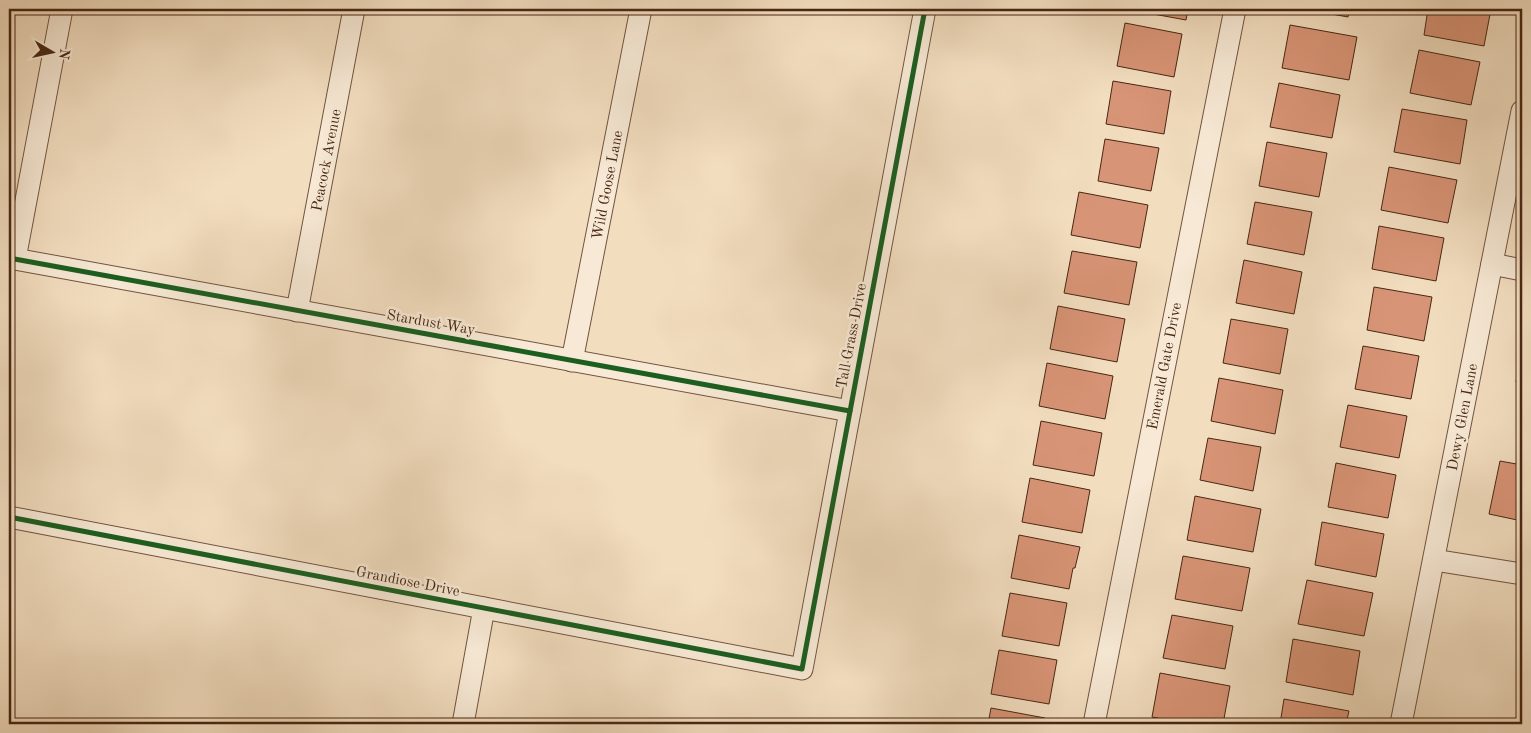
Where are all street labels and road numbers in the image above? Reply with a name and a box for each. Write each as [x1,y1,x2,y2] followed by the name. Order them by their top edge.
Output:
[310,108,345,213] street label: Peacock Avenue
[590,129,626,241] street label: Wild Goose Lane
[835,282,870,390] street label: Tall Grass Drive
[1146,301,1185,431] street label: Emerald Gate Drive
[385,308,476,339] street label: Stardust Way
[1446,362,1481,472] street label: Dewy Glen Lane
[355,565,461,600] street label: Grandiose Drive

